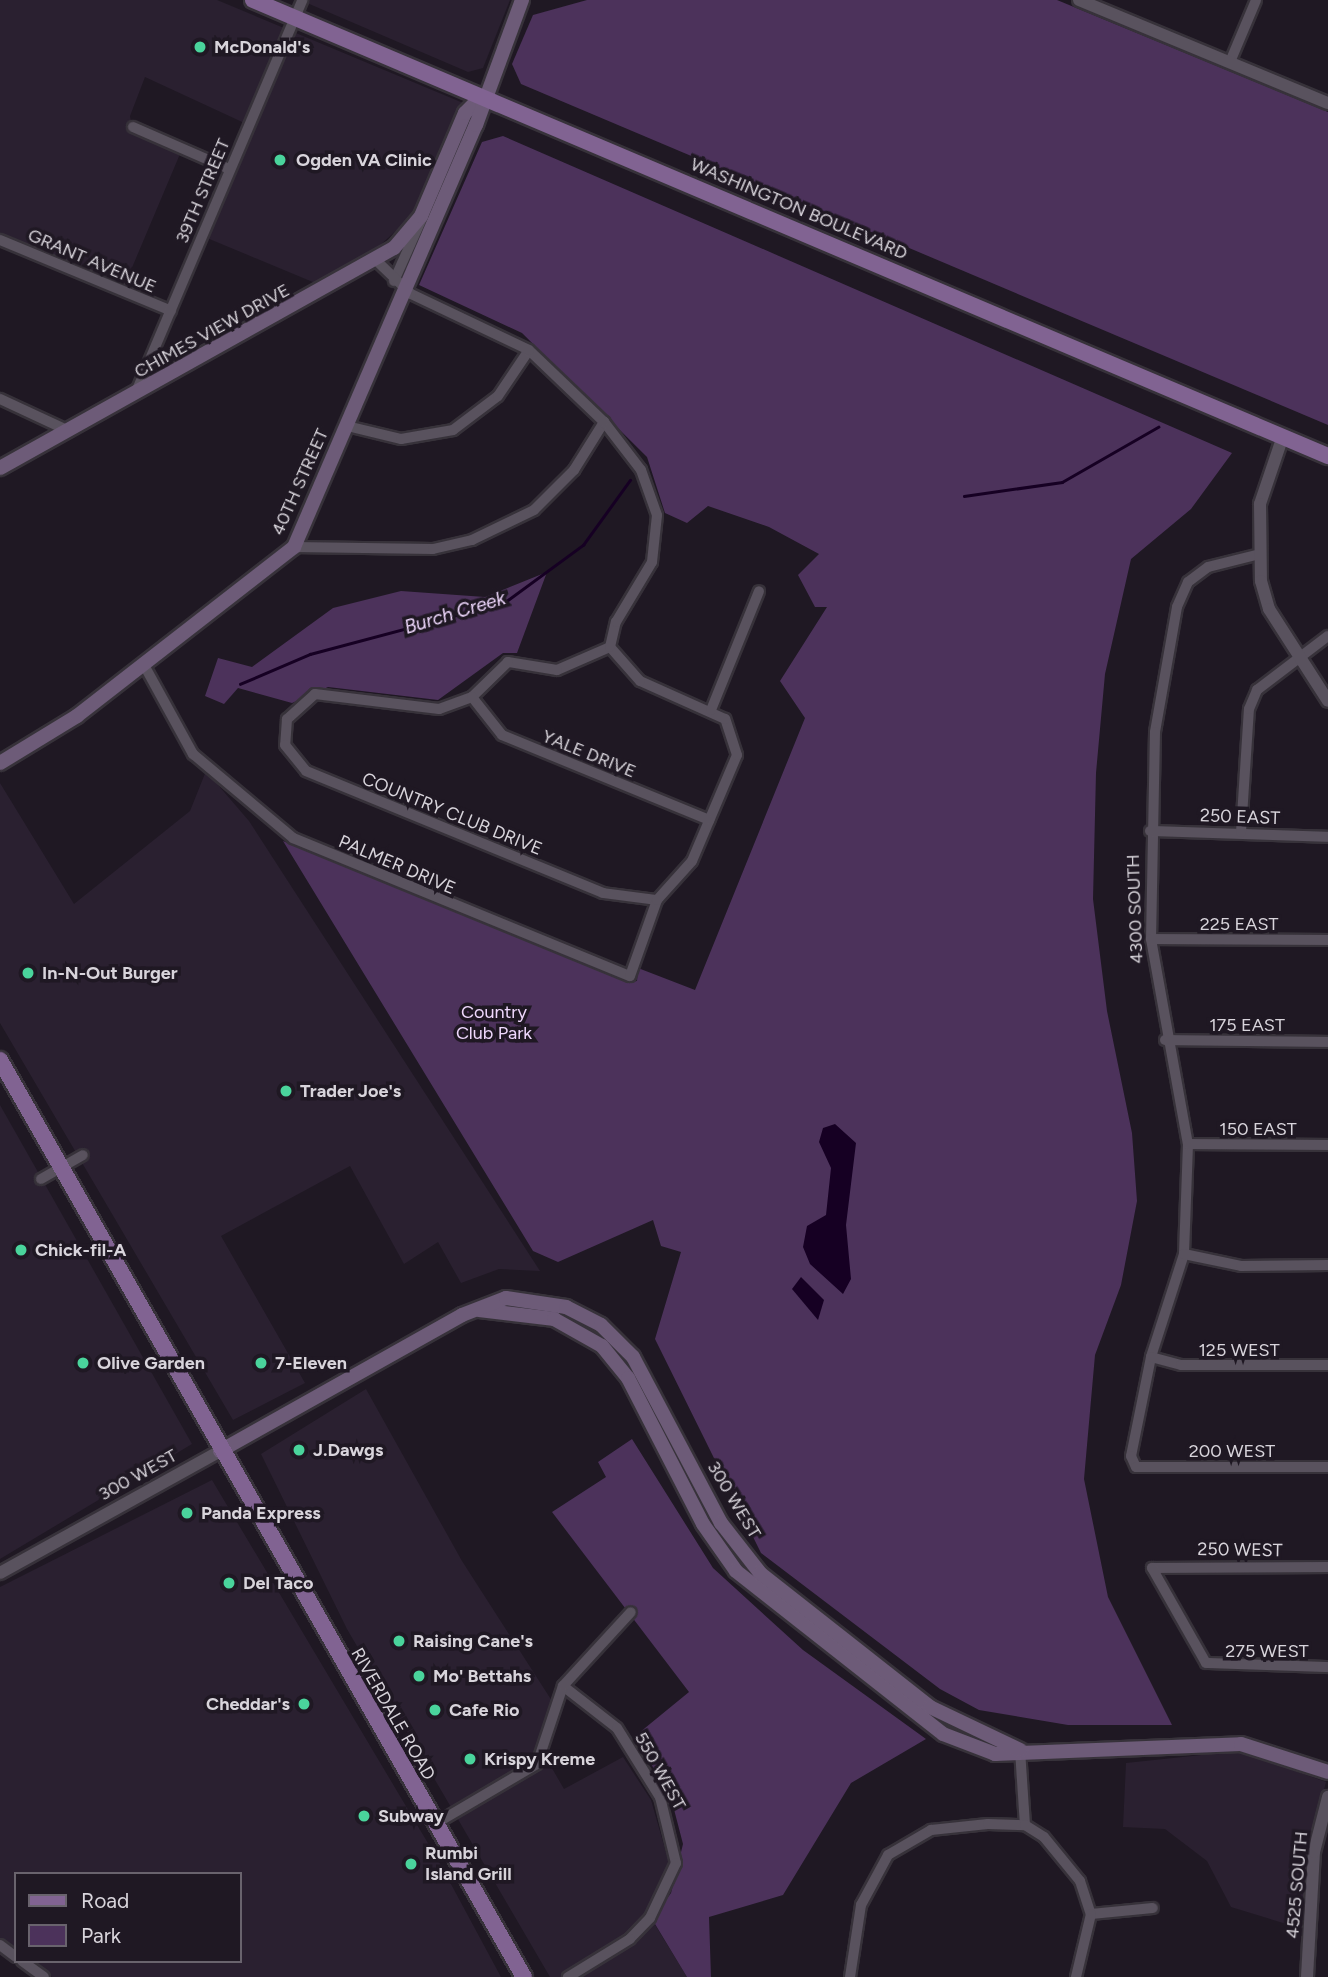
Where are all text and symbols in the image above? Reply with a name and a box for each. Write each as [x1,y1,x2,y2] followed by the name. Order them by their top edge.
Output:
[214,36,310,58] place label: McDonald's
[192,39,208,55] marker: McDonald's
[171,136,235,246] street label: 39TH STREET
[296,149,432,171] place label: Ogden VA Clinic
[270,150,290,170] marker: Ogden VA Clinic
[687,153,911,265] street label: WASHINGTON BOULEVARD
[25,224,159,298] street label: GRANT AVENUE
[131,279,293,383] street label: CHIMES VIEW DRIVE
[267,425,333,539] street label: 40TH STREET
[402,587,508,639] water label: Burch Creek
[539,725,639,783] street label: YALE DRIVE
[359,768,545,860] street label: COUNTRY CLUB DRIVE
[1200,805,1280,829] street label: 250 EAST
[335,831,459,899] street label: PALMER DRIVE
[1122,854,1148,964] street label: 4300 SOUTH
[1200,913,1278,935] street label: 225 EAST
[42,962,178,984] place label: In-N-Out Burger
[20,965,36,981] marker: In-N-Out Burger
[456,1002,532,1044] park label: Country Club Park
[1209,1014,1285,1036] street label: 175 EAST
[300,1080,401,1102] place label: Trader Joe's
[278,1083,294,1099] marker: Trader Joe's
[1219,1118,1297,1140] street label: 150 EAST
[35,1239,126,1261] place label: Chick-fil-A
[13,1242,29,1258] marker: Chick-fil-A
[1198,1339,1280,1361] street label: 125 WEST
[97,1352,205,1374] place label: Olive Garden
[275,1352,347,1374] place label: 7-Eleven
[75,1355,91,1371] marker: Olive Garden
[253,1355,269,1371] marker: 7-Eleven
[313,1439,383,1461] place label: J.Dawgs
[1189,1440,1275,1462] street label: 200 WEST
[291,1442,307,1458] marker: J.Dawgs
[95,1445,181,1505] street label: 300 WEST
[703,1457,765,1543] street label: 300 WEST
[201,1502,321,1524] place label: Panda Express
[179,1505,195,1521] marker: Panda Express
[1197,1538,1283,1562] street label: 250 WEST
[243,1572,313,1594] place label: Del Taco
[221,1575,237,1591] marker: Del Taco
[413,1630,533,1652] place label: Raising Cane's
[391,1633,407,1649] marker: Raising Cane's
[1225,1640,1309,1662] street label: 275 WEST
[346,1644,440,1784] street label: RIVERDALE ROAD
[433,1665,531,1687] place label: Mo' Bettahs
[411,1668,427,1684] marker: Mo' Bettahs
[206,1693,290,1715] place label: Cheddar's
[296,1696,312,1712] marker: Cheddar's
[449,1699,520,1721] place label: Cafe Rio
[427,1702,443,1718] marker: Cafe Rio
[630,1728,690,1814] street label: 550 WEST
[484,1748,595,1770] place label: Krispy Kreme
[462,1751,478,1767] marker: Krispy Kreme
[378,1805,444,1827] place label: Subway
[356,1808,372,1824] marker: Subway
[1282,1831,1312,1939] street label: 4525 SOUTH
[425,1843,512,1885] place label: Rumbi Island Grill
[403,1856,419,1872] marker: Rumbi Island Grill
[14,1872,242,1963] legend
[81,1888,129,1913] text: Road
[81,1923,121,1948] text: Park

